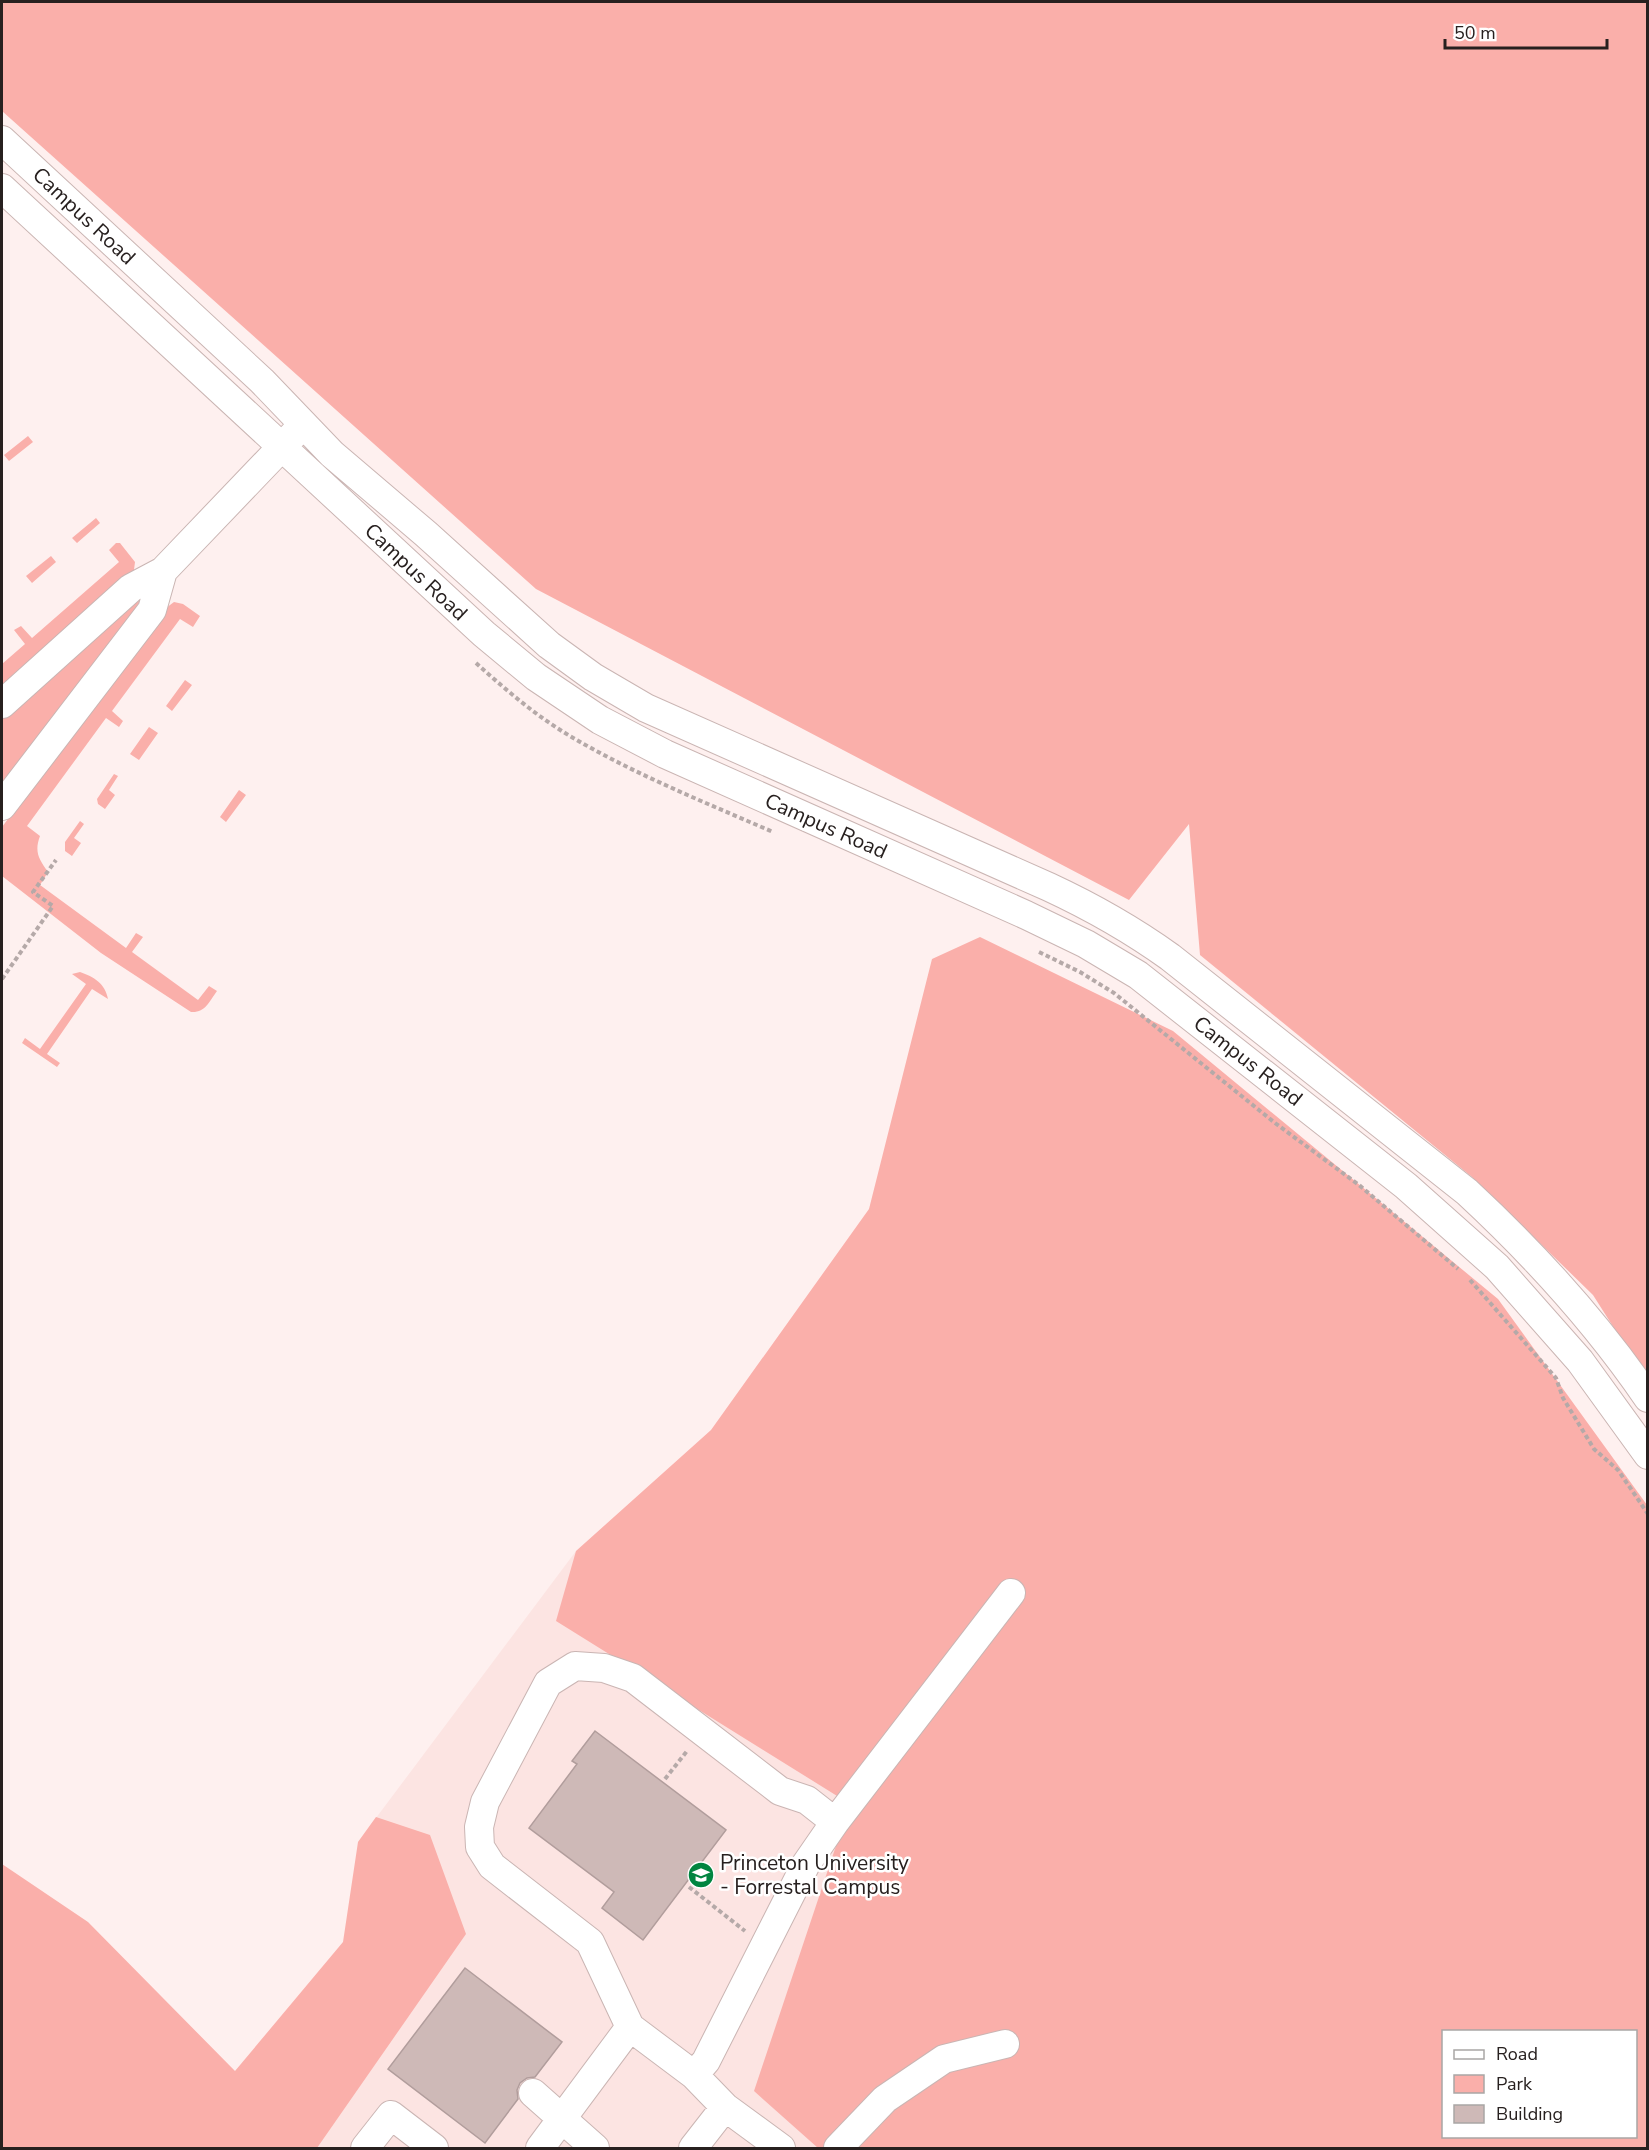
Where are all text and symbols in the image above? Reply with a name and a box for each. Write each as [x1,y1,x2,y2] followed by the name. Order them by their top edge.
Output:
[1445,12,1607,50] scale bar
[1454,21,1496,45] text: 50 m
[26,161,142,271] street label: Campus Road
[358,517,474,627] street label: Campus Road
[760,787,892,865] street label: Campus Road
[1188,1010,1308,1112] street label: Campus Road
[720,1849,909,1901] place label: Princeton University - Forrestal Campus
[686,1860,716,1890] school or university icon: Princeton University - Forrestal Campus
[1442,2030,1637,2138] legend
[1496,2042,1538,2066] text: Road
[1496,2072,1533,2096] text: Park
[1496,2102,1563,2126] text: Building

